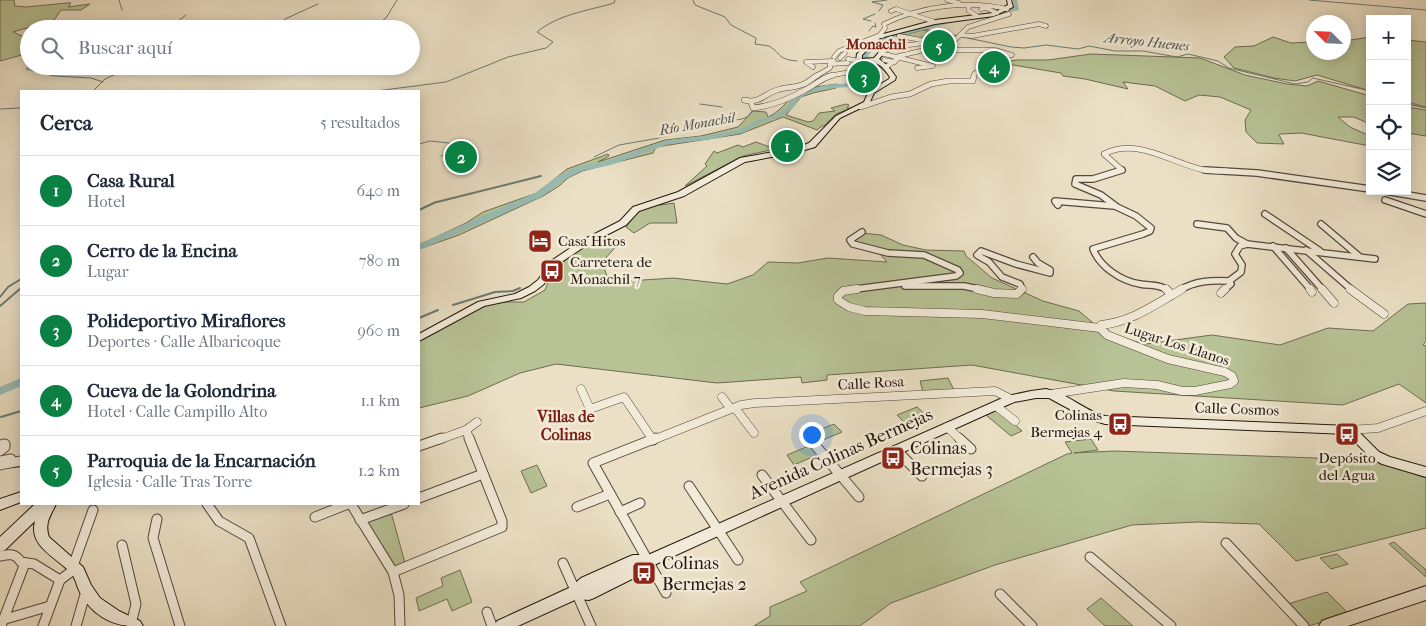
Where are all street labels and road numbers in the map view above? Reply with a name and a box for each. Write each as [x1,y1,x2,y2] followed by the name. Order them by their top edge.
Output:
[1122,319,1232,370] street label: Lugar Los Llanos
[837,372,906,394] street label: Calle Rosa
[1194,399,1280,419] street label: Calle Cosmos
[745,404,936,504] street label: Avenida Colinas Bermejas

